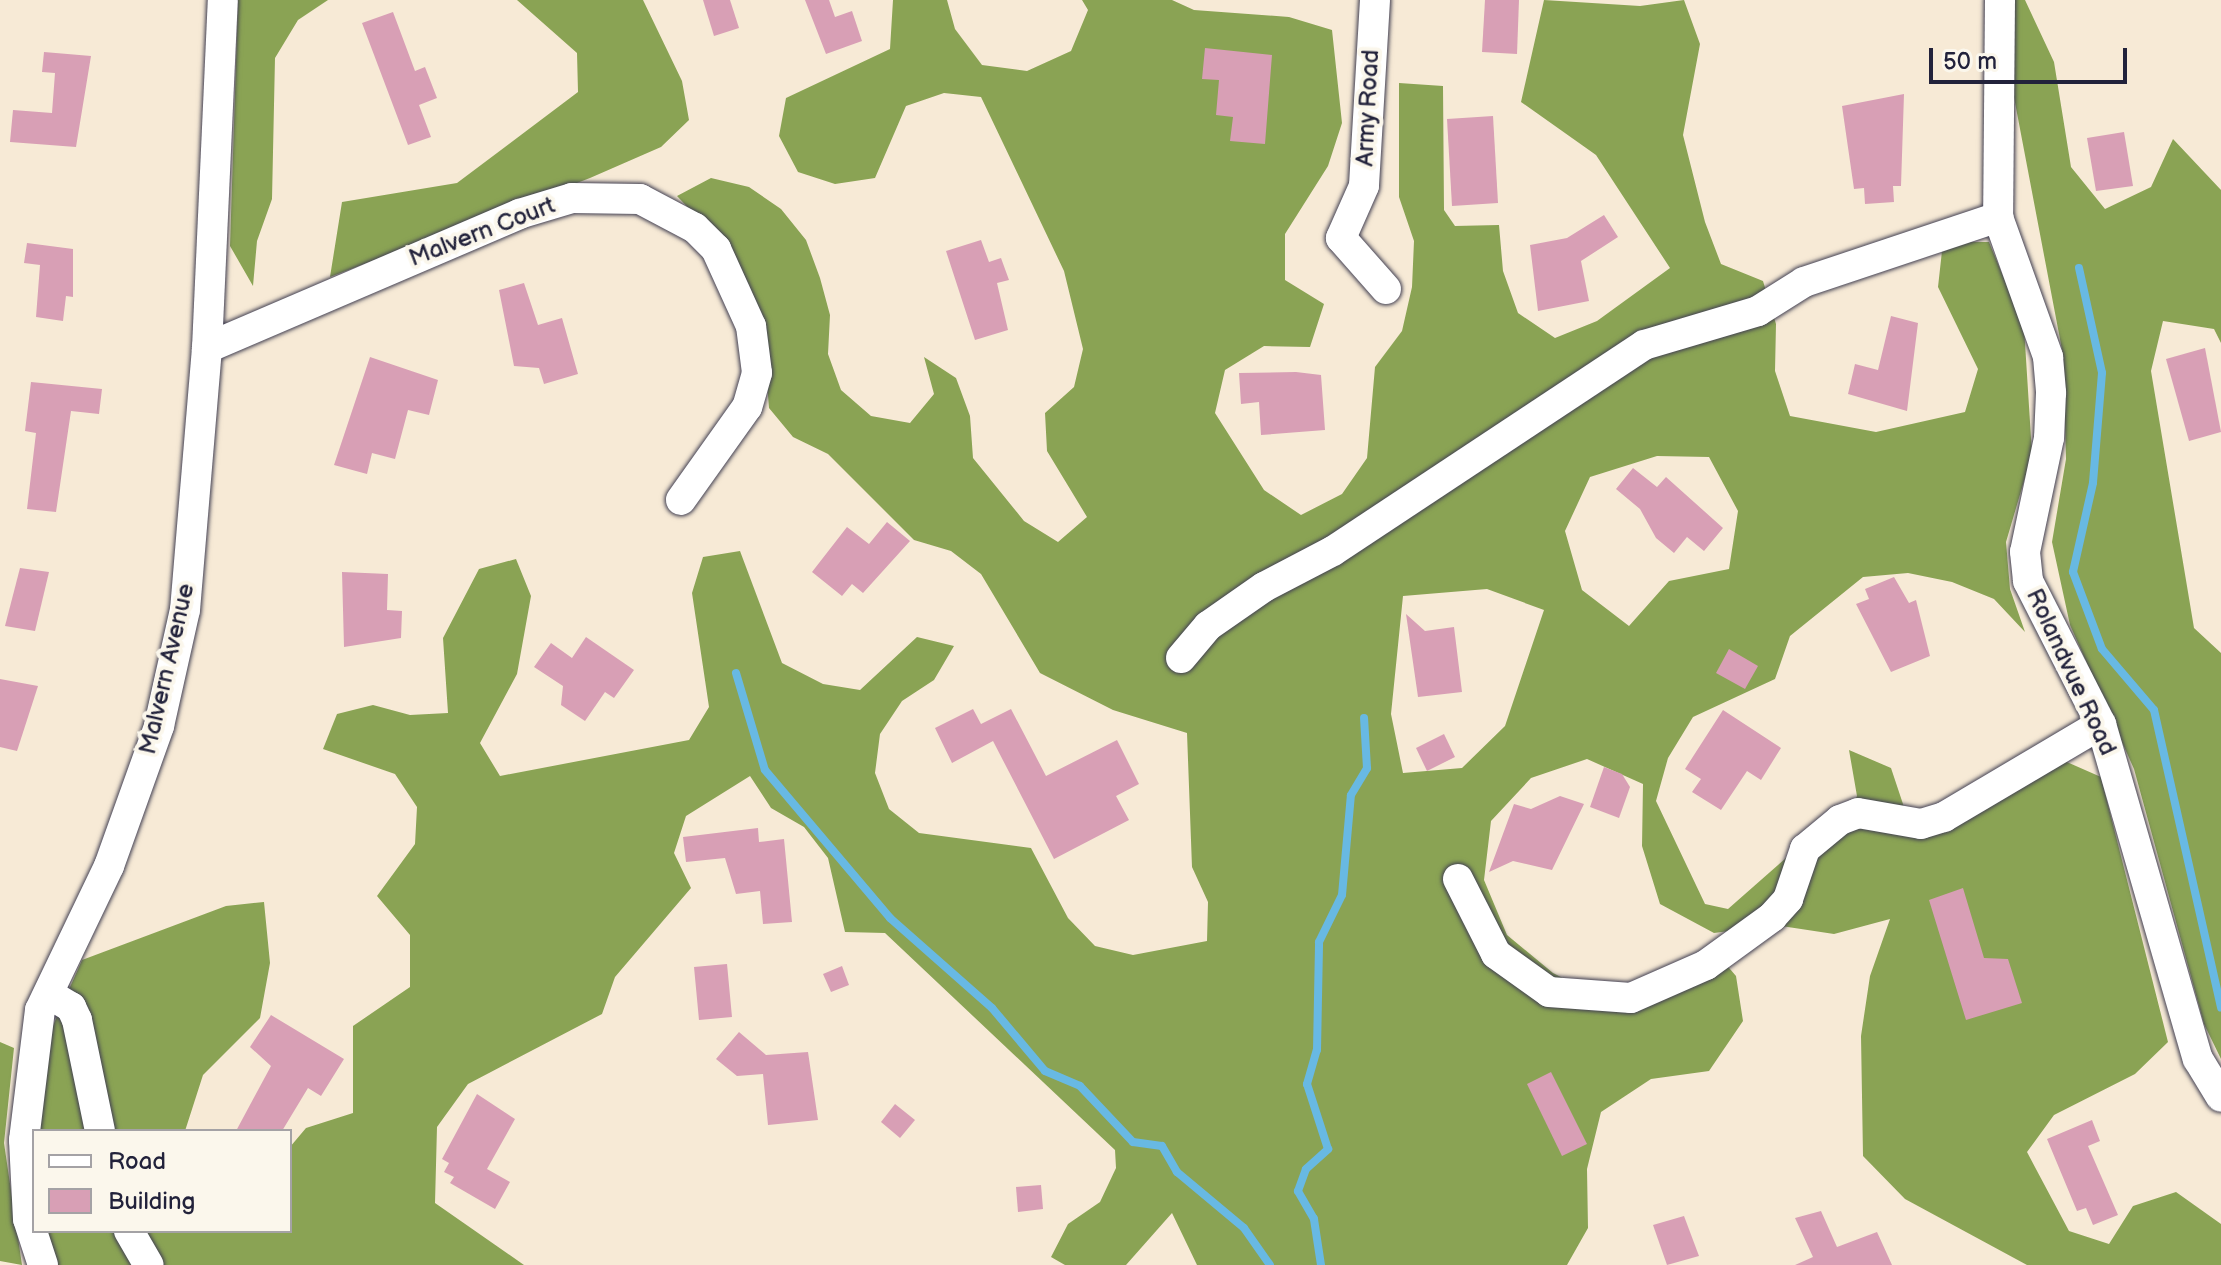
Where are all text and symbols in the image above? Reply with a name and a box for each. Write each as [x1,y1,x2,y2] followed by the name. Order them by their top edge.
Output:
[1933,32,2131,82] scale bar
[1943,47,1997,76] text: 50 m
[1351,48,1385,168] street label: Army Road
[405,191,559,273] street label: Malvern Court
[133,581,201,757] street label: Malvern Avenue
[2020,584,2122,760] street label: Rolandvue Road
[32,1129,292,1233] legend
[108,1147,166,1176] text: Road
[108,1187,195,1216] text: Building

